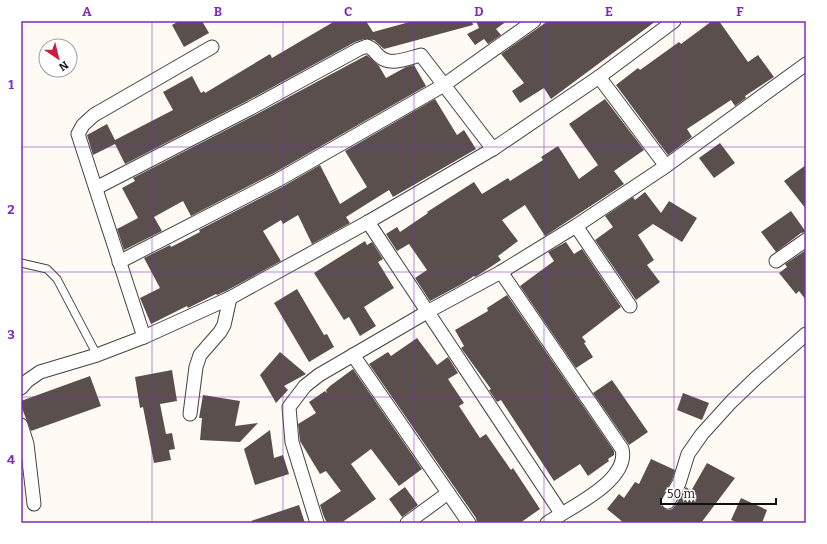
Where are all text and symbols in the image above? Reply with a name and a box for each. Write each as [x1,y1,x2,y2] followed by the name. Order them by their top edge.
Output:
[82,4,92,19] text: A
[214,4,222,19] text: B
[344,4,352,19] text: C
[474,4,484,19] text: D
[605,4,613,19] text: E
[736,4,744,19] text: F
[38,38,78,78] north arrow
[56,58,71,74] text: N
[8,77,14,92] text: 1
[7,202,15,217] text: 2
[7,327,15,342] text: 3
[7,452,15,467] text: 4
[661,480,776,506] scale bar
[667,487,696,501] text: 50 m

